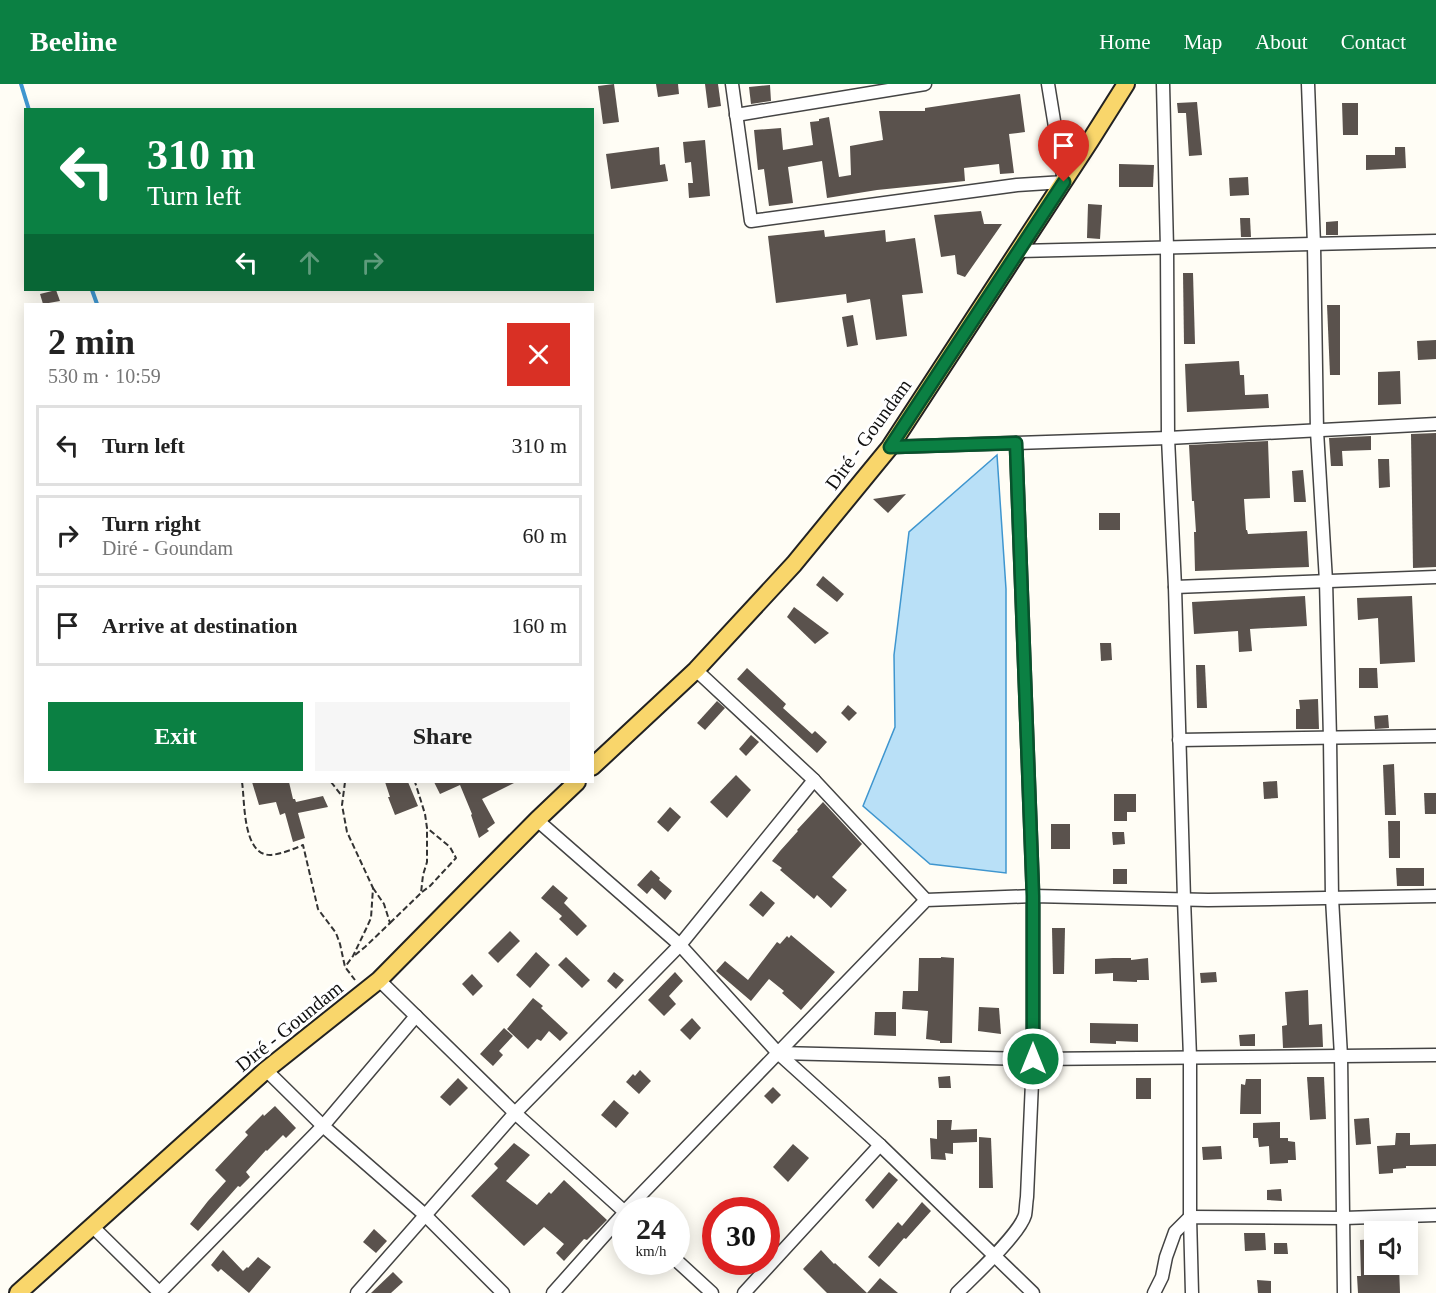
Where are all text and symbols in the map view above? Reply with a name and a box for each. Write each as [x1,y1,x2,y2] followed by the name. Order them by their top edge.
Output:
[30,26,117,57] text: Beeline
[1099,30,1151,54] text: Home
[1184,30,1222,54] text: Map
[1255,30,1308,54] text: About
[1341,30,1406,54] text: Contact
[1038,120,1089,182] pin
[1047,129,1080,162] icon: arrive
[48,132,126,210] icon: left
[147,132,256,178] text: 310 m
[147,181,241,211] text: Turn left
[230,246,263,279] icon: left
[293,246,326,279] icon: ahead
[356,246,389,279] icon: right
[48,322,135,362] text: 2 min
[507,323,570,386] button: close
[48,365,161,387] text: 530 m · 10:59
[821,374,916,493] street label: Diré - Goundam
[51,429,84,462] icon: left
[102,433,185,458] text: Turn left
[511,433,567,458] text: 310 m
[102,511,201,536] text: Turn right
[51,519,84,552] icon: right
[522,523,567,548] text: 60 m
[102,537,233,559] text: Diré - Goundam
[51,609,84,642] icon: arrive
[102,613,298,638] text: Arrive at destination
[511,613,567,638] text: 160 m
[48,702,303,771] button: Exit
[315,702,570,771] button: Share
[231,976,347,1076] street label: Diré - Goundam
[1001,1027,1065,1091] position arrow
[702,1197,780,1275] speed limit sign: 30
[636,1212,666,1245] text: 24
[1364,1221,1418,1275] map controls
[1364,1221,1418,1275] button: sound
[636,1243,666,1259] text: km/h

